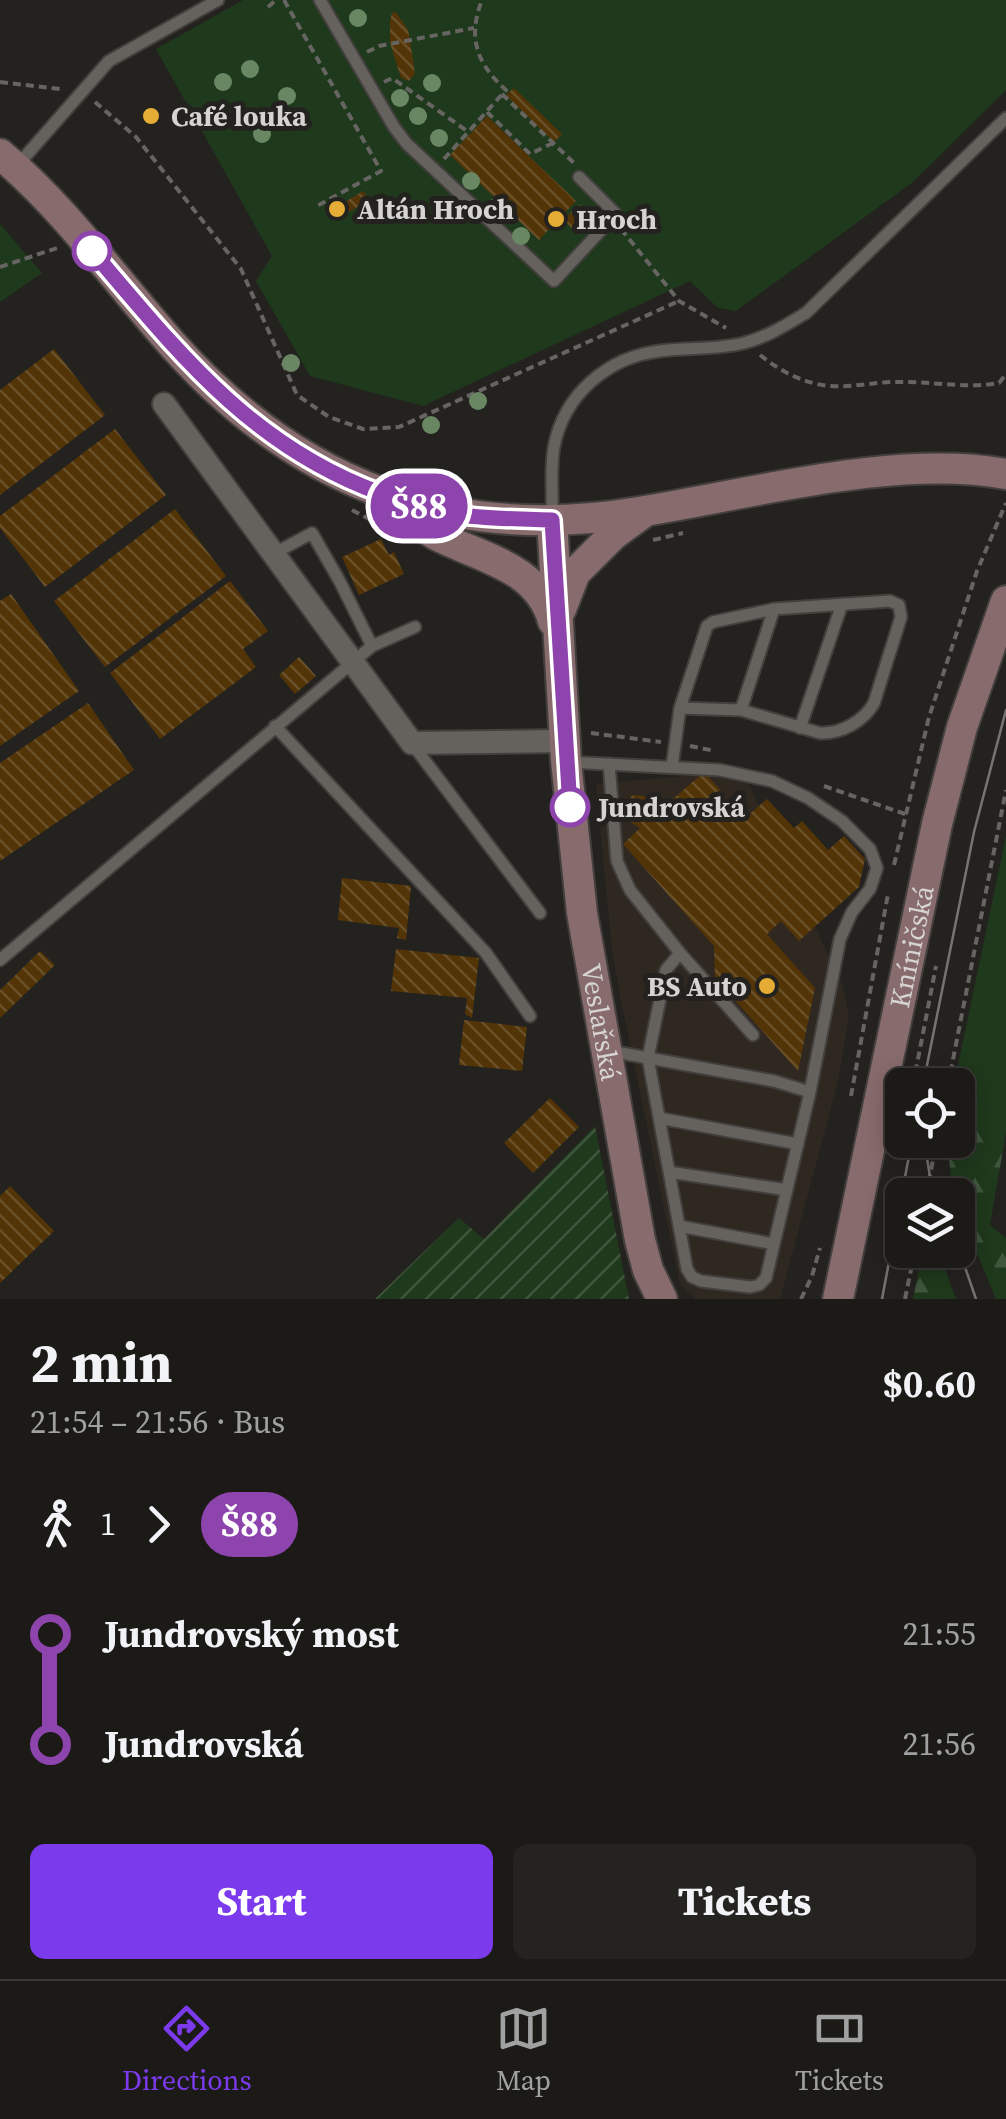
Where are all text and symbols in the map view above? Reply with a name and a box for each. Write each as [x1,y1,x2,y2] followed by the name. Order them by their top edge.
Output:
[171,97,307,135] place label: Café louka
[140,105,162,127] marker: Café louka
[357,190,514,228] place label: Altán Hroch
[326,198,348,220] marker: Altán Hroch
[576,200,657,238] place label: Hroch
[545,208,567,230] marker: Hroch
[73,232,111,270] unlabelled marker
[362,474,476,538] line badge: Š88
[391,482,447,530] text: Š88
[551,788,589,826] marker: Jundrovská
[596,788,745,826] place label: Jundrovská
[880,881,943,1011] street label: Kníničská
[572,960,631,1084] street label: Veslařská
[647,967,747,1005] place label: BS Auto
[756,975,778,997] marker: BS Auto
[885,1068,975,1268] map controls
[885,1068,975,1158] button: locate
[885,1178,975,1268] button: layers
[30,1325,173,1400] text: 2 min
[882,1358,976,1410] text: $0.60
[30,1400,285,1444] text: 21:54 – 21:56 · Bus
[30,1497,85,1552] icon: walk
[131,1497,186,1552] icon: forward
[221,1500,278,1548] text: Š88
[100,1502,116,1546] text: 1
[104,1608,399,1660] text: Jundrovský most
[902,1612,976,1656] text: 21:55
[104,1718,304,1770] text: Jundrovská
[902,1722,976,1766] text: 21:56
[30,1844,493,1959] button: Start
[513,1844,976,1959] button: Tickets
[122,2001,252,2099] tab: Directions
[496,2001,551,2099] tab: Map
[795,2001,884,2099] tab: Tickets

